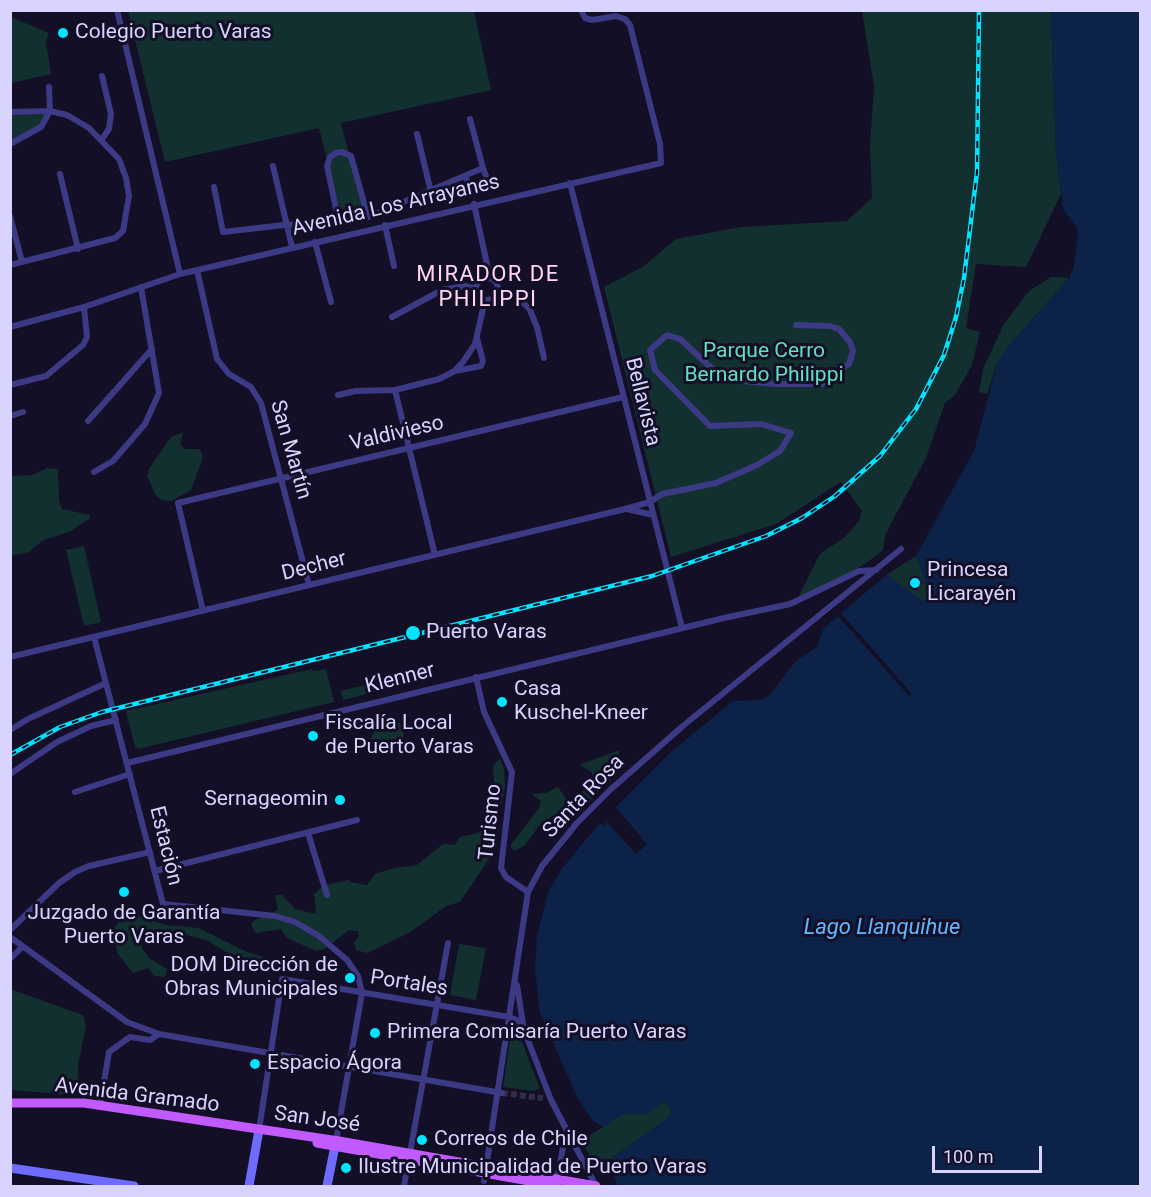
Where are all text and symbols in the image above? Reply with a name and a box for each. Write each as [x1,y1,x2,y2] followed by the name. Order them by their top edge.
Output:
[75,20,272,46] place label: Colegio Puerto Varas
[56,26,70,40] marker: Colegio Puerto Varas
[290,170,502,242] street label: Avenida Los Arrayanes
[416,262,560,314] district label: MIRADOR DE PHILIPPI
[684,339,844,389] park label: Parque Cerro Bernardo Philippi
[619,355,665,449] street label: Bellavista
[264,398,316,502] street label: San Martín
[348,411,446,457] street label: Valdivieso
[279,547,349,587] street label: Decher
[927,558,1016,608] place label: Princesa Licarayén
[908,576,922,590] marker: Princesa Licarayén
[426,620,547,646] place label: Puerto Varas
[404,624,422,642] marker: Puerto Varas
[363,658,437,700] street label: Klenner
[514,677,648,727] place label: Casa Kuschel-Kneer
[495,695,509,709] marker: Casa Kuschel-Kneer
[325,711,474,761] place label: Fiscalía Local de Puerto Varas
[306,729,320,743] marker: Fiscalía Local de Puerto Varas
[538,750,630,844] street label: Santa Rosa
[474,783,508,861] street label: Turismo
[204,787,328,813] place label: Sernageomin
[333,793,347,807] marker: Sernageomin
[143,804,187,888] street label: Estación
[117,885,131,899] marker: Juzgado de Garantía Puerto Varas
[28,901,220,951] place label: Juzgado de Garantía Puerto Varas
[804,915,960,941] water label: Lago Llanquihue
[165,953,338,1003] place label: DOM Dirección de Obras Municipales
[368,965,450,1003] street label: Portales
[343,971,357,985] marker: DOM Dirección de Obras Municipales
[387,1020,686,1046] place label: Primera Comisaría Puerto Varas
[368,1026,382,1040] marker: Primera Comisaría Puerto Varas
[267,1051,402,1077] place label: Espacio Ágora
[248,1057,262,1071] marker: Espacio Ágora
[53,1073,221,1119] street label: Avenida Gramado
[273,1102,361,1138] street label: San José
[434,1127,588,1153] place label: Correos de Chile
[415,1133,429,1147] marker: Correos de Chile
[935,1134,1044,1172] scale bar
[943,1146,994,1167] text: 100 m
[358,1155,707,1181] place label: Ilustre Municipalidad de Puerto Varas
[339,1161,353,1175] marker: Ilustre Municipalidad de Puerto Varas

